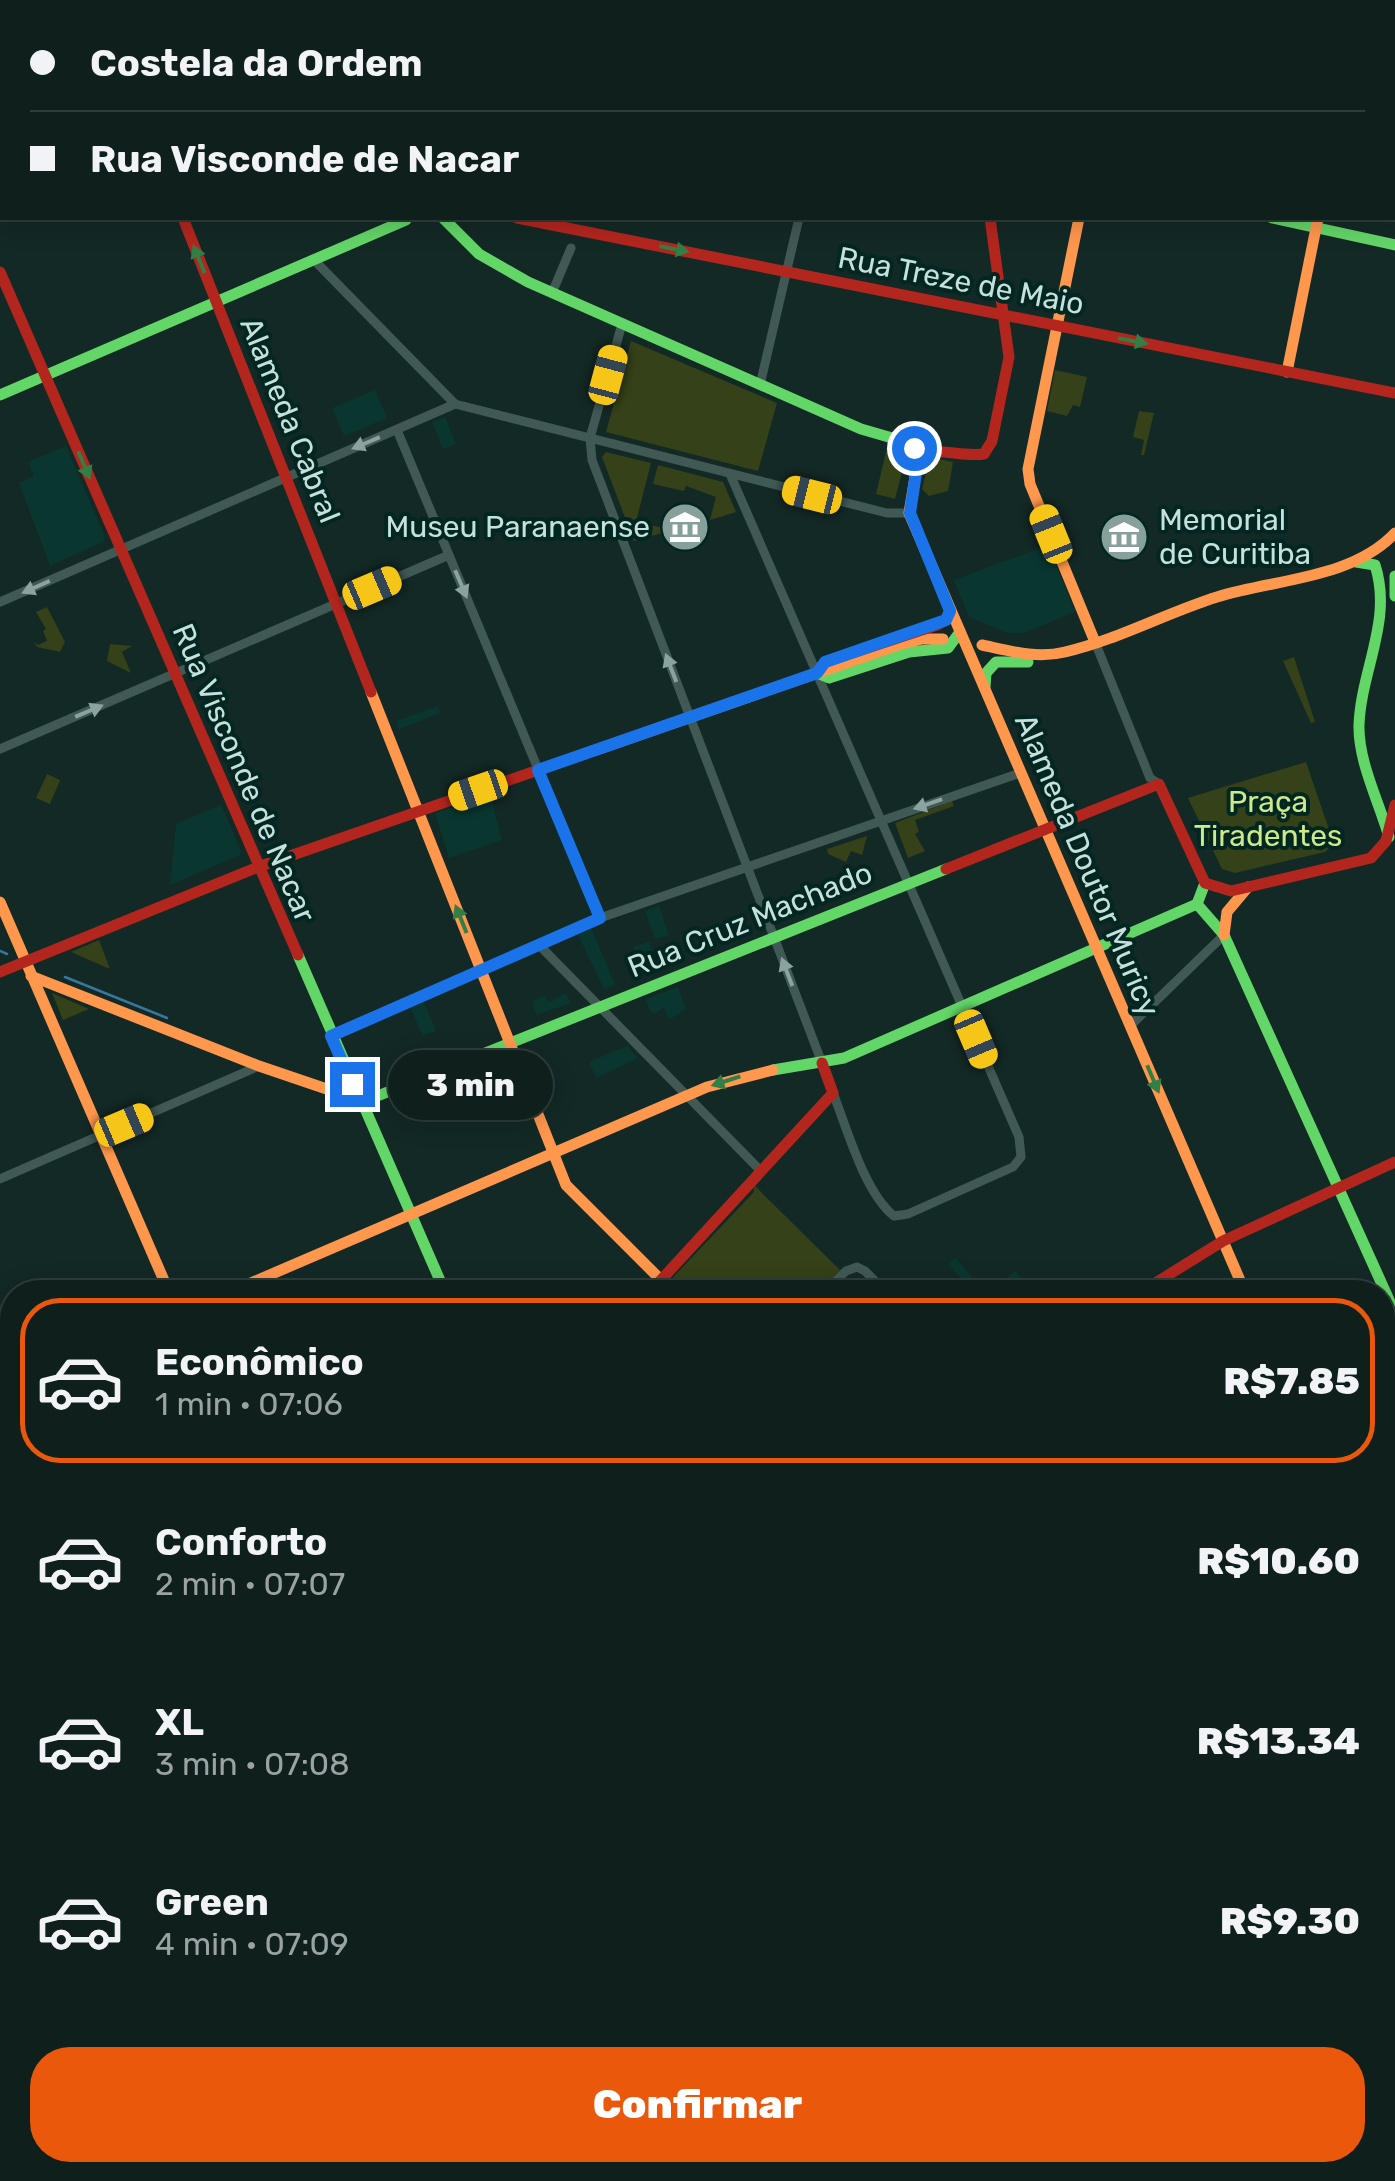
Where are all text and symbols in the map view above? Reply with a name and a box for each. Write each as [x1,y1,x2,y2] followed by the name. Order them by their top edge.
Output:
[90,40,423,86] text: Costela da Ordem
[90,136,519,182] text: Rua Visconde de Nacar
[835,240,1087,322] street label: Rua Treze de Maio
[659,242,690,257] one-way arrow
[191,244,207,274] one-way arrow
[232,312,348,528] street label: Alameda Cabral
[1118,334,1150,349] one-way arrow
[586,342,630,408] car
[892,426,937,471] route start
[351,435,381,451] one-way arrow
[76,450,92,480] one-way arrow
[779,473,845,517] car
[659,501,711,553] museum icon: Museu Paranaense
[1026,501,1076,567] car
[1159,502,1311,572] place label: Memorial de Curitiba
[386,509,650,545] place label: Museu Paranaense
[1098,511,1150,563] museum icon: Memorial de Curitiba
[339,562,405,614] car
[453,570,469,599] one-way arrow
[21,579,51,595] one-way arrow
[165,618,323,928] street label: Rua Visconde de Nacar
[663,653,678,683] one-way arrow
[75,703,104,719] one-way arrow
[1007,708,1167,1022] street label: Alameda Doutor Muricy
[445,766,511,814] car
[1194,784,1342,854] park label: Praça Tiradentes
[913,798,943,813] one-way arrow
[622,855,878,985] street label: Rua Cruz Machado
[452,904,468,934] one-way arrow
[779,957,794,987] one-way arrow
[950,1006,1002,1072] car
[387,1049,552,1119] callout: 3 min
[330,1062,375,1107] route end
[1145,1064,1161,1094] one-way arrow
[426,1066,515,1104] text: 3 min
[711,1074,741,1089] one-way arrow
[91,1099,157,1151] car
[35,1336,125,1426] icon: car
[155,1339,364,1385] text: Econômico
[1223,1358,1360,1404] text: R$7.85
[155,1385,343,1423] text: 1 min · 07:06
[35,1516,125,1606] icon: car
[155,1519,327,1565] text: Conforto
[1197,1538,1360,1584] text: R$10.60
[155,1565,345,1603] text: 2 min · 07:07
[35,1696,125,1786] icon: car
[155,1699,204,1745] text: XL
[1197,1718,1360,1764] text: R$13.34
[155,1745,350,1783] text: 3 min · 07:08
[35,1876,125,1966] icon: car
[155,1879,269,1925] text: Green
[1220,1898,1360,1944] text: R$9.30
[155,1925,349,1963] text: 4 min · 07:09
[30,2047,1365,2162] button: Confirmar

